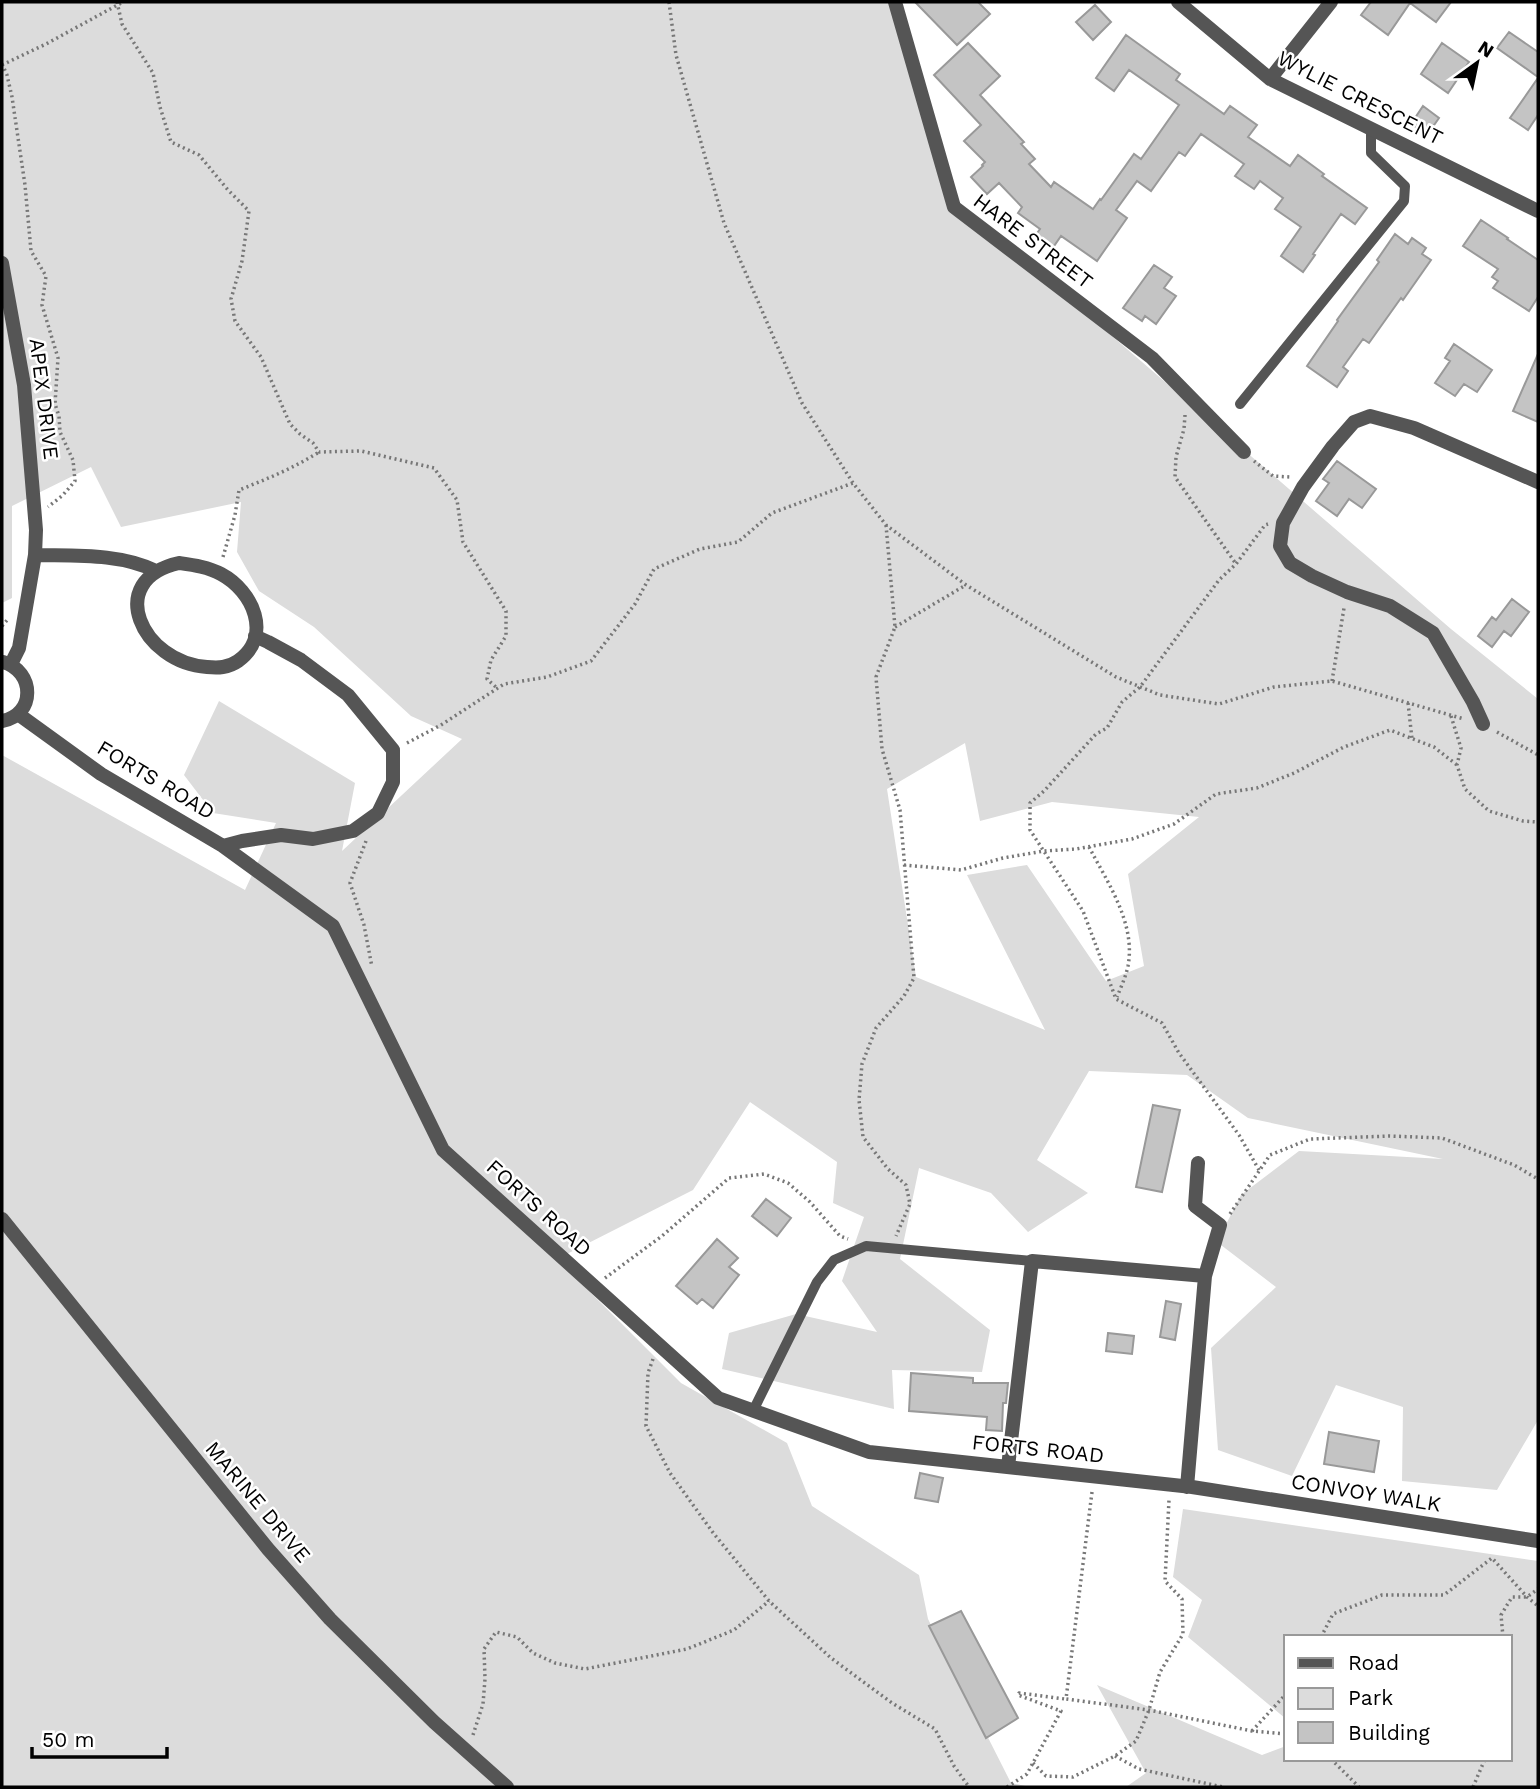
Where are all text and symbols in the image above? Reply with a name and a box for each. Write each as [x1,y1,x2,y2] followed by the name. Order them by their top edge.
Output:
[1442,28,1512,98] north arrow
[1474,36,1498,63] text: N
[1273,45,1447,150] street label: WYLIE CRESCENT
[969,188,1098,294] street label: HARE STREET
[25,337,64,461] street label: APEX DRIVE
[93,735,220,824] street label: FORTS ROAD
[482,1154,597,1261] street label: FORTS ROAD
[971,1429,1105,1468] street label: FORTS ROAD
[201,1436,316,1567] street label: MARINE DRIVE
[1289,1468,1443,1517] street label: CONVOY WALK
[1284,1635,1512,1761] legend
[1348,1650,1399,1675] text: Road
[1348,1685,1393,1710] text: Park
[32,1716,166,1760] scale bar
[1348,1720,1430,1745] text: Building
[42,1727,94,1752] text: 50 m

